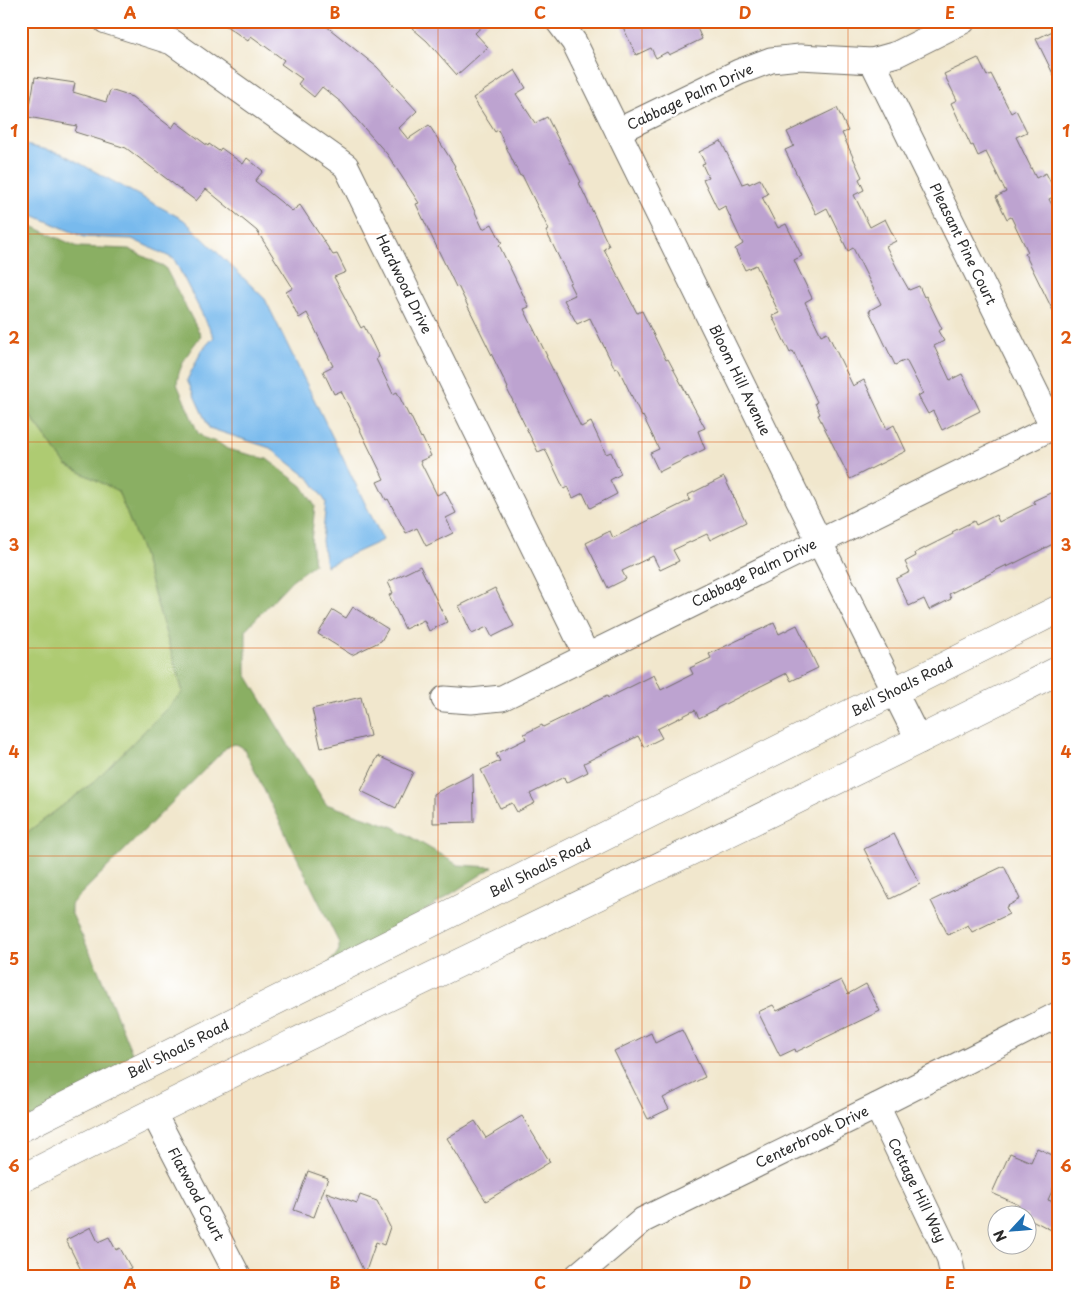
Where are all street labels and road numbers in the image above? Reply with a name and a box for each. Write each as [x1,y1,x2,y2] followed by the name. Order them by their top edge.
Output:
[623,58,756,135] street label: Cabbage Palm Drive
[925,179,1002,309] street label: Pleasant Pine Court
[371,230,438,337] street label: Hardwood Drive
[705,321,777,439] street label: Bloom Hill Avenue
[688,533,820,612] street label: Cabbage Palm Drive
[847,652,956,721] street label: Bell Shoals Road
[485,833,594,902] street label: Bell Shoals Road
[123,1014,232,1083] street label: Bell Shoals Road
[752,1100,872,1173] street label: Centerbrook Drive
[883,1134,952,1246] street label: Cottage Hill Way
[163,1143,230,1245] street label: Flatwood Court

